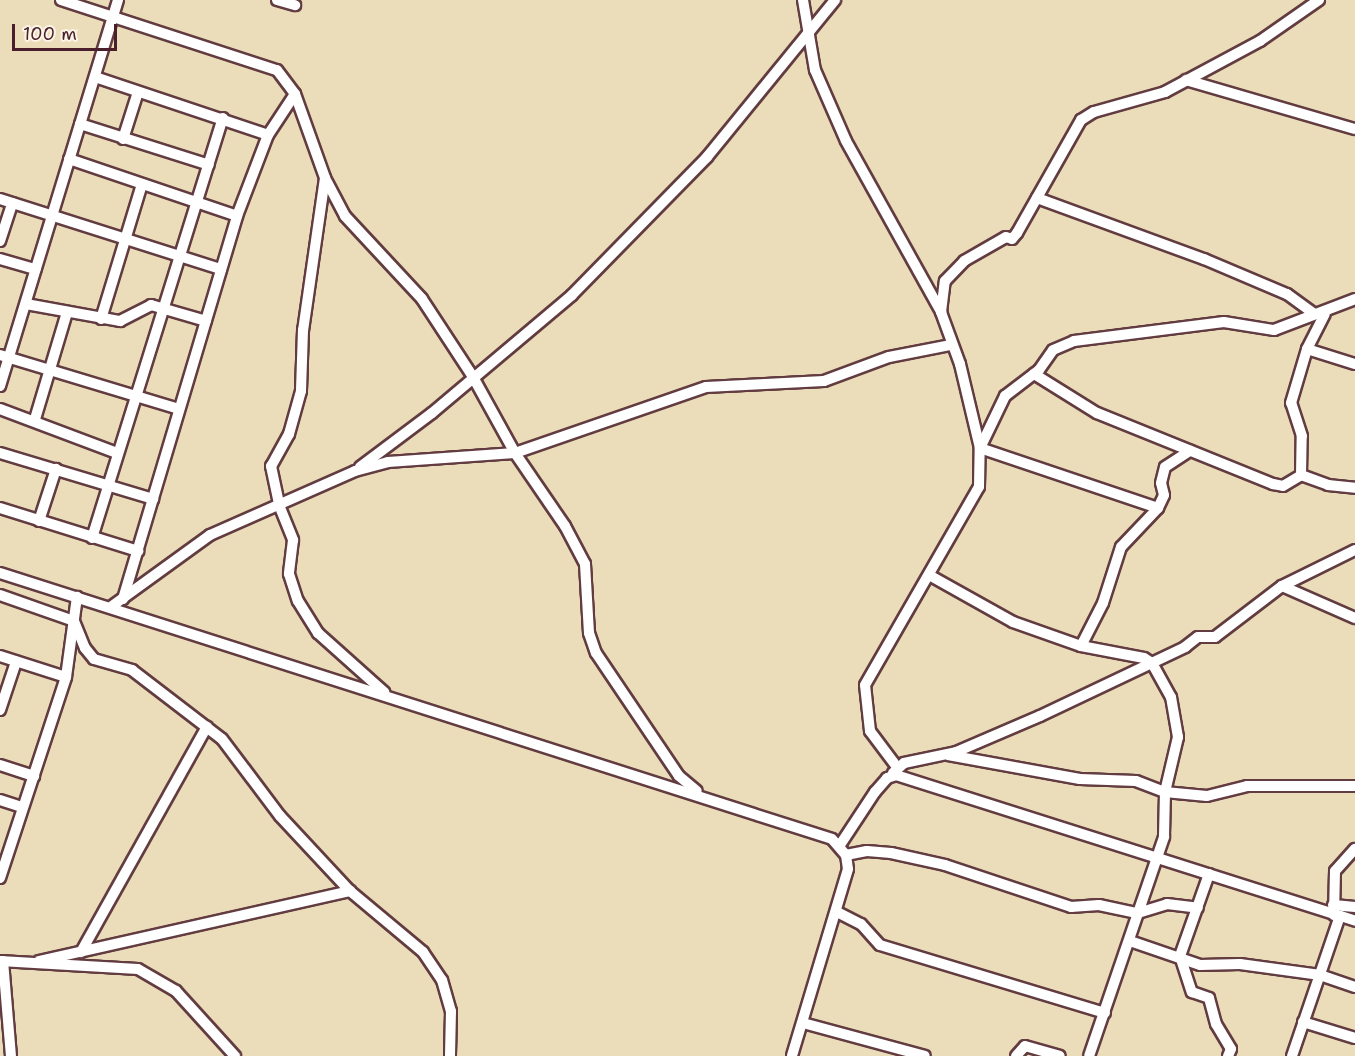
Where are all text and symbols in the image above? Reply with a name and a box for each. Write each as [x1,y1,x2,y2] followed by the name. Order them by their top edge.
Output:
[15,12,120,50] scale bar
[23,22,77,46] text: 100 m

